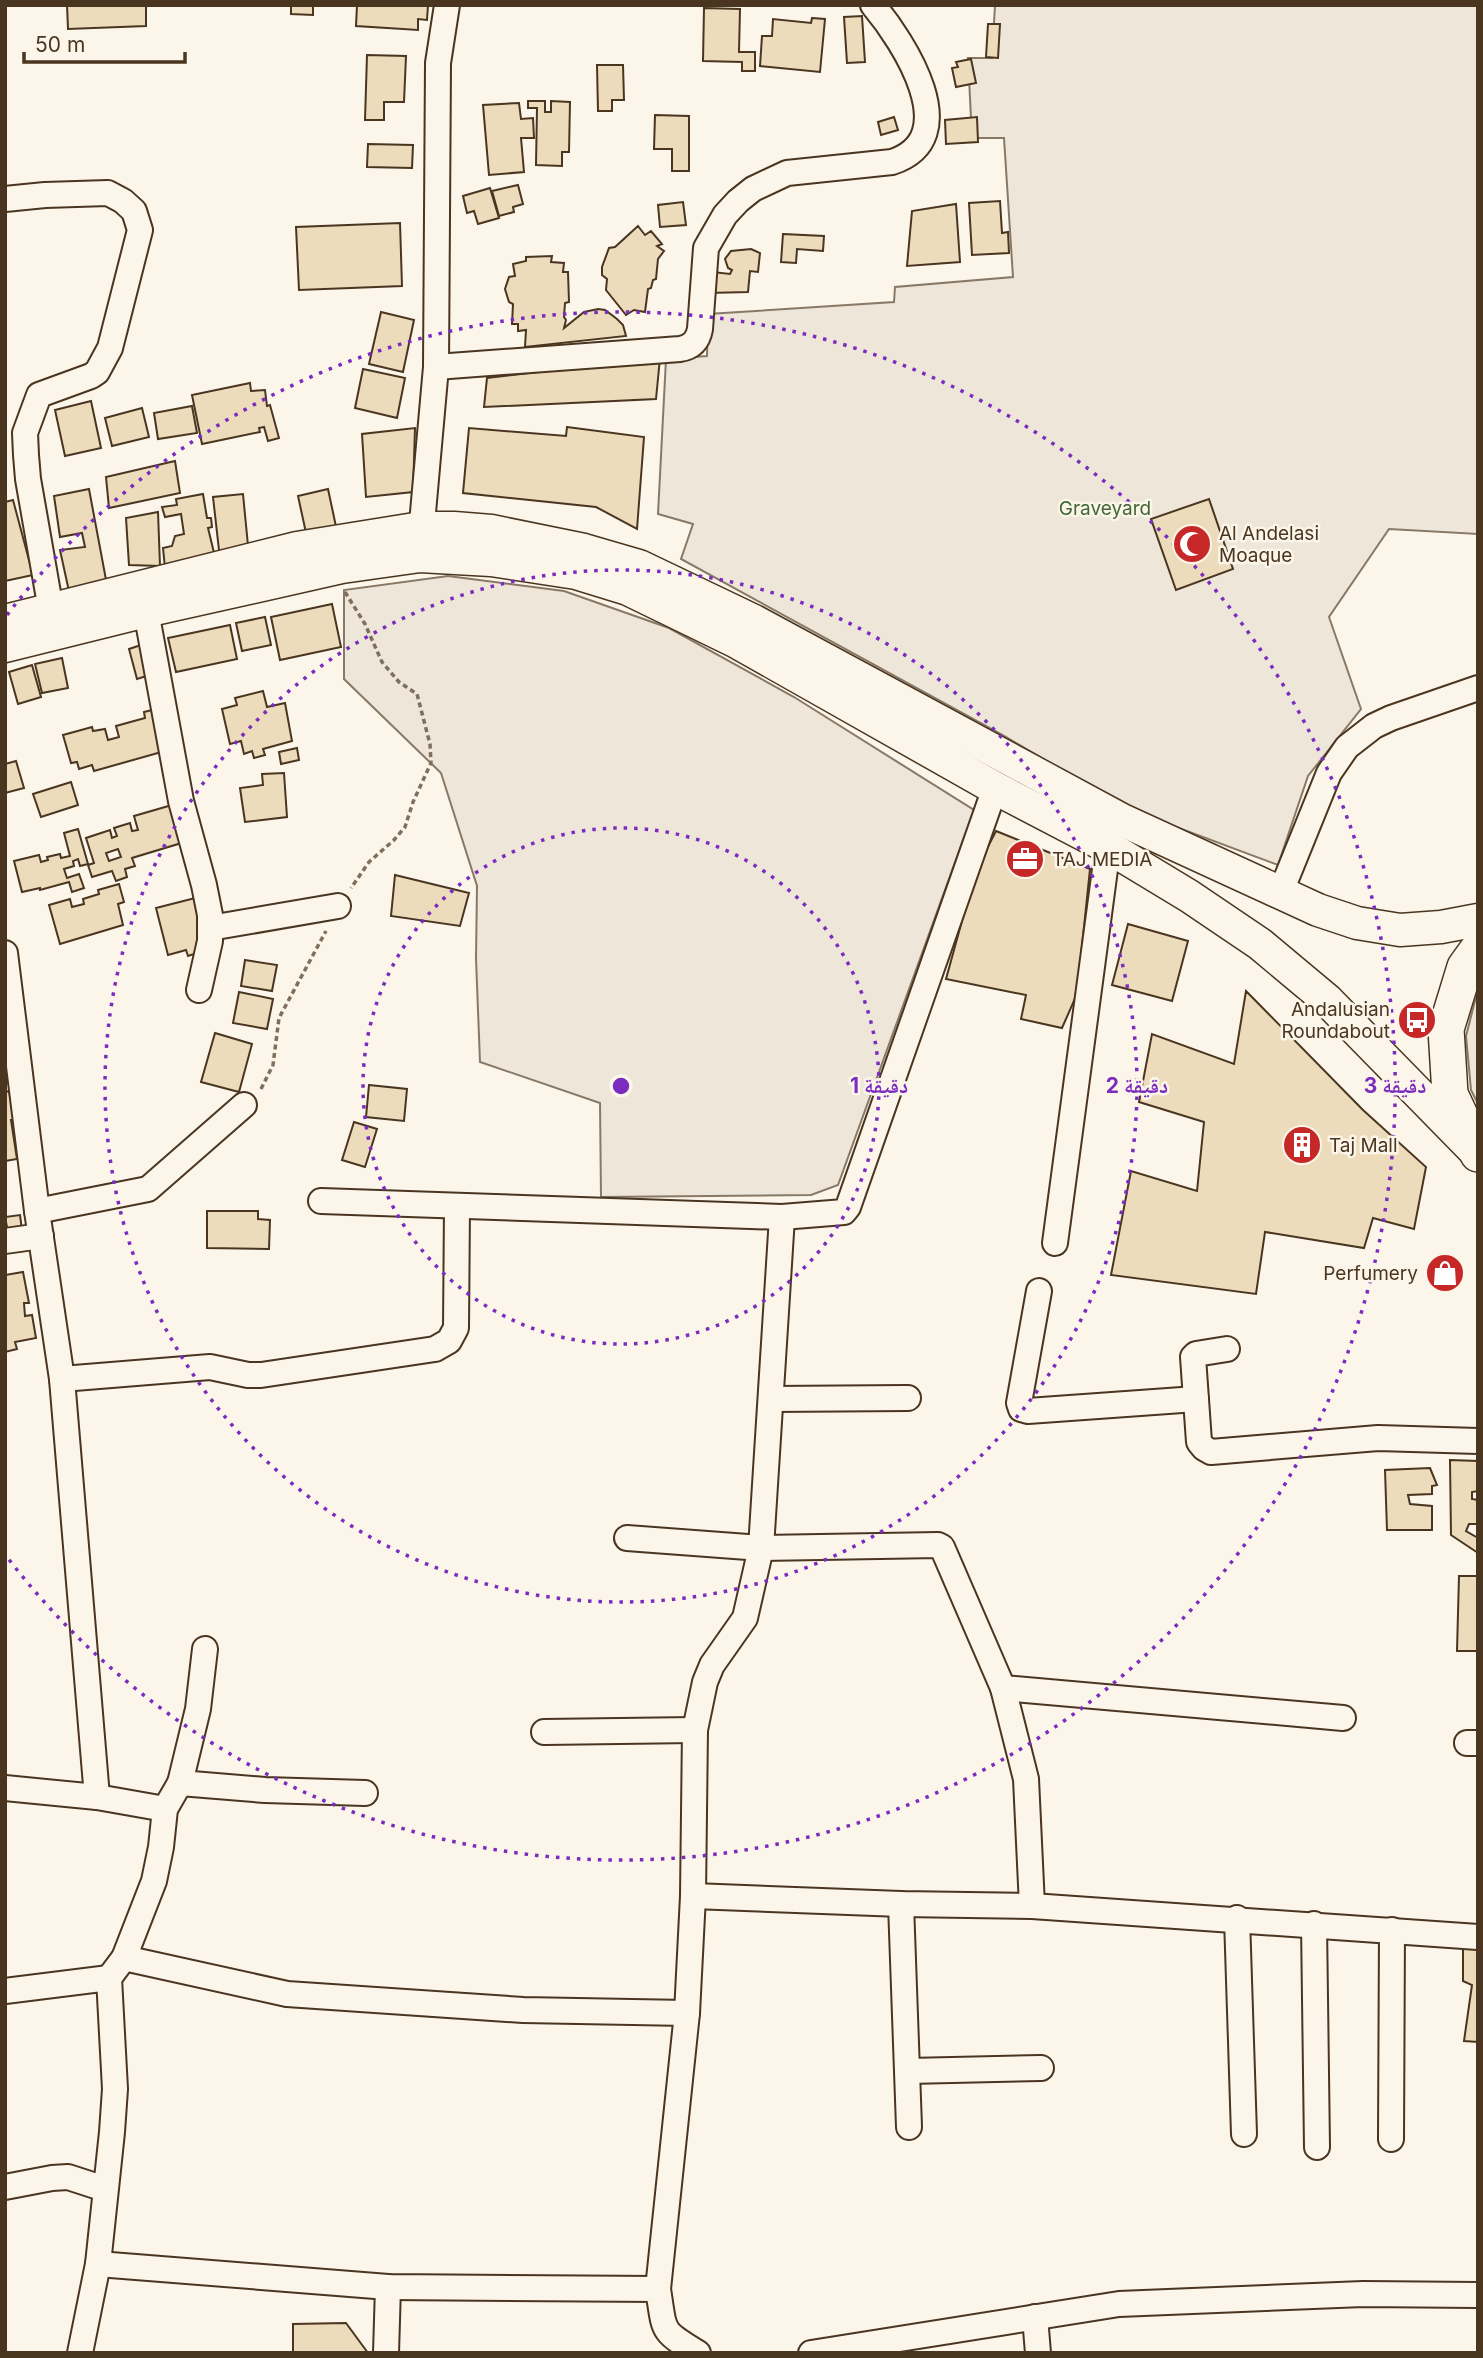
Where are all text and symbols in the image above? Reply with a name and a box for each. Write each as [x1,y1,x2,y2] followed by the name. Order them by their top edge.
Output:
[24,21,186,65] scale bar
[35,32,85,57] text: 50 m
[1059,497,1151,520] park label: Graveyard
[1219,522,1319,567] place label: Al Andelasi Moaque
[1171,523,1213,565] mosque icon: Al Andelasi Moaque
[1004,838,1046,880] office icon: TAJ MEDIA
[1052,848,1152,871] place label: TAJ MEDIA
[1281,998,1390,1043] place label: Andalusian Roundabout
[1396,999,1438,1041] bus stop icon: Andalusian Roundabout
[850,1073,908,1098] text: 1 دقيقة
[1106,1073,1168,1098] text: 2 دقيقة
[1364,1073,1426,1098] text: 3 دقيقة
[609,1074,633,1098] centre of rings
[1281,1124,1323,1166] building icon: Taj Mall
[1329,1134,1398,1157] place label: Taj Mall
[1424,1252,1466,1294] shop icon: Perfumery
[1323,1262,1418,1285] place label: Perfumery

